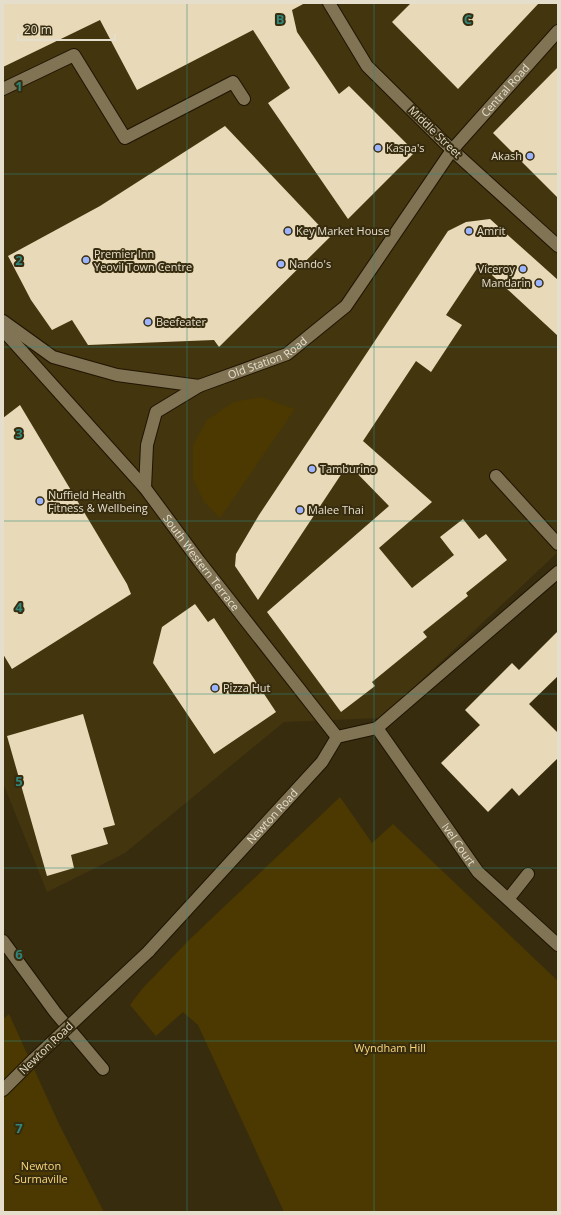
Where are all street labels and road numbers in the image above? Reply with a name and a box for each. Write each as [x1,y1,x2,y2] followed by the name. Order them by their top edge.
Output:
[477,60,533,120] street label: Central Road
[405,102,465,161] street label: Middle Street
[225,333,310,382] street label: Old Station Road
[160,511,243,614] street label: South Western Terrace
[243,785,301,847] street label: Newton Road
[439,820,479,868] street label: Ivel Court
[15,1018,76,1077] street label: Newton Road

